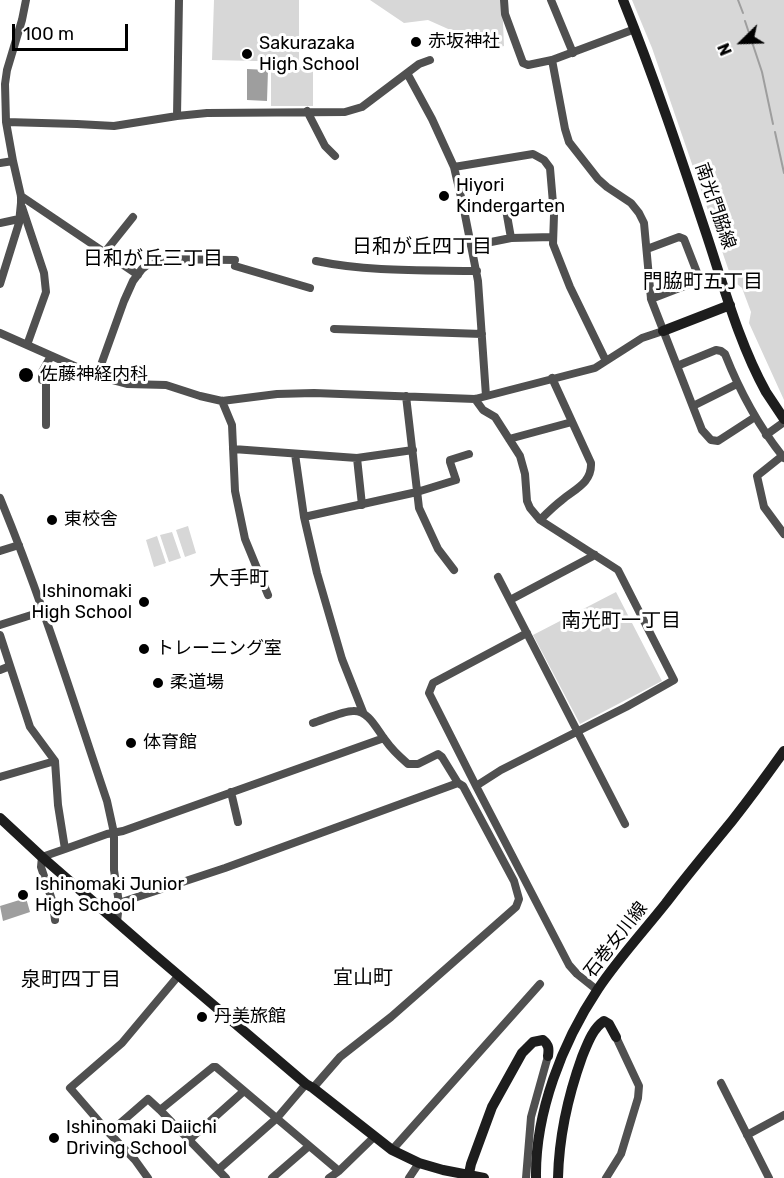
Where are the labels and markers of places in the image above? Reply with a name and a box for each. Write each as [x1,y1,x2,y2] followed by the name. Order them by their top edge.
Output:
[428,31,500,53] place label: 赤坂神社
[259,33,359,76] place label: Sakurazaka High School
[409,35,423,49] marker: 赤坂神社
[240,47,254,61] marker: Sakurazaka High School
[456,175,565,218] place label: Hiyori Kindergarten
[437,189,451,203] marker: Hiyori Kindergarten
[40,364,148,386] place label: 佐藤神経内科
[17,366,35,384] marker: 佐藤神経内科
[64,509,118,531] place label: 東校舎
[45,513,59,527] marker: 東校舎
[32,581,132,624] place label: Ishinomaki High School
[137,595,151,609] marker: Ishinomaki High School
[156,638,282,660] place label: トレーニング室
[137,642,151,656] marker: トレーニング室
[170,672,224,694] place label: 柔道場
[151,676,165,690] marker: 柔道場
[143,732,197,754] place label: 体育館
[124,736,138,750] marker: 体育館
[35,874,184,916] place label: Ishinomaki Junior High School
[16,888,30,902] marker: Ishinomaki Junior High School
[214,1006,286,1028] place label: 丹美旅館
[195,1010,209,1024] marker: 丹美旅館
[66,1117,217,1160] place label: Ishinomaki Daiichi Driving School
[47,1131,61,1145] marker: Ishinomaki Daiichi Driving School

